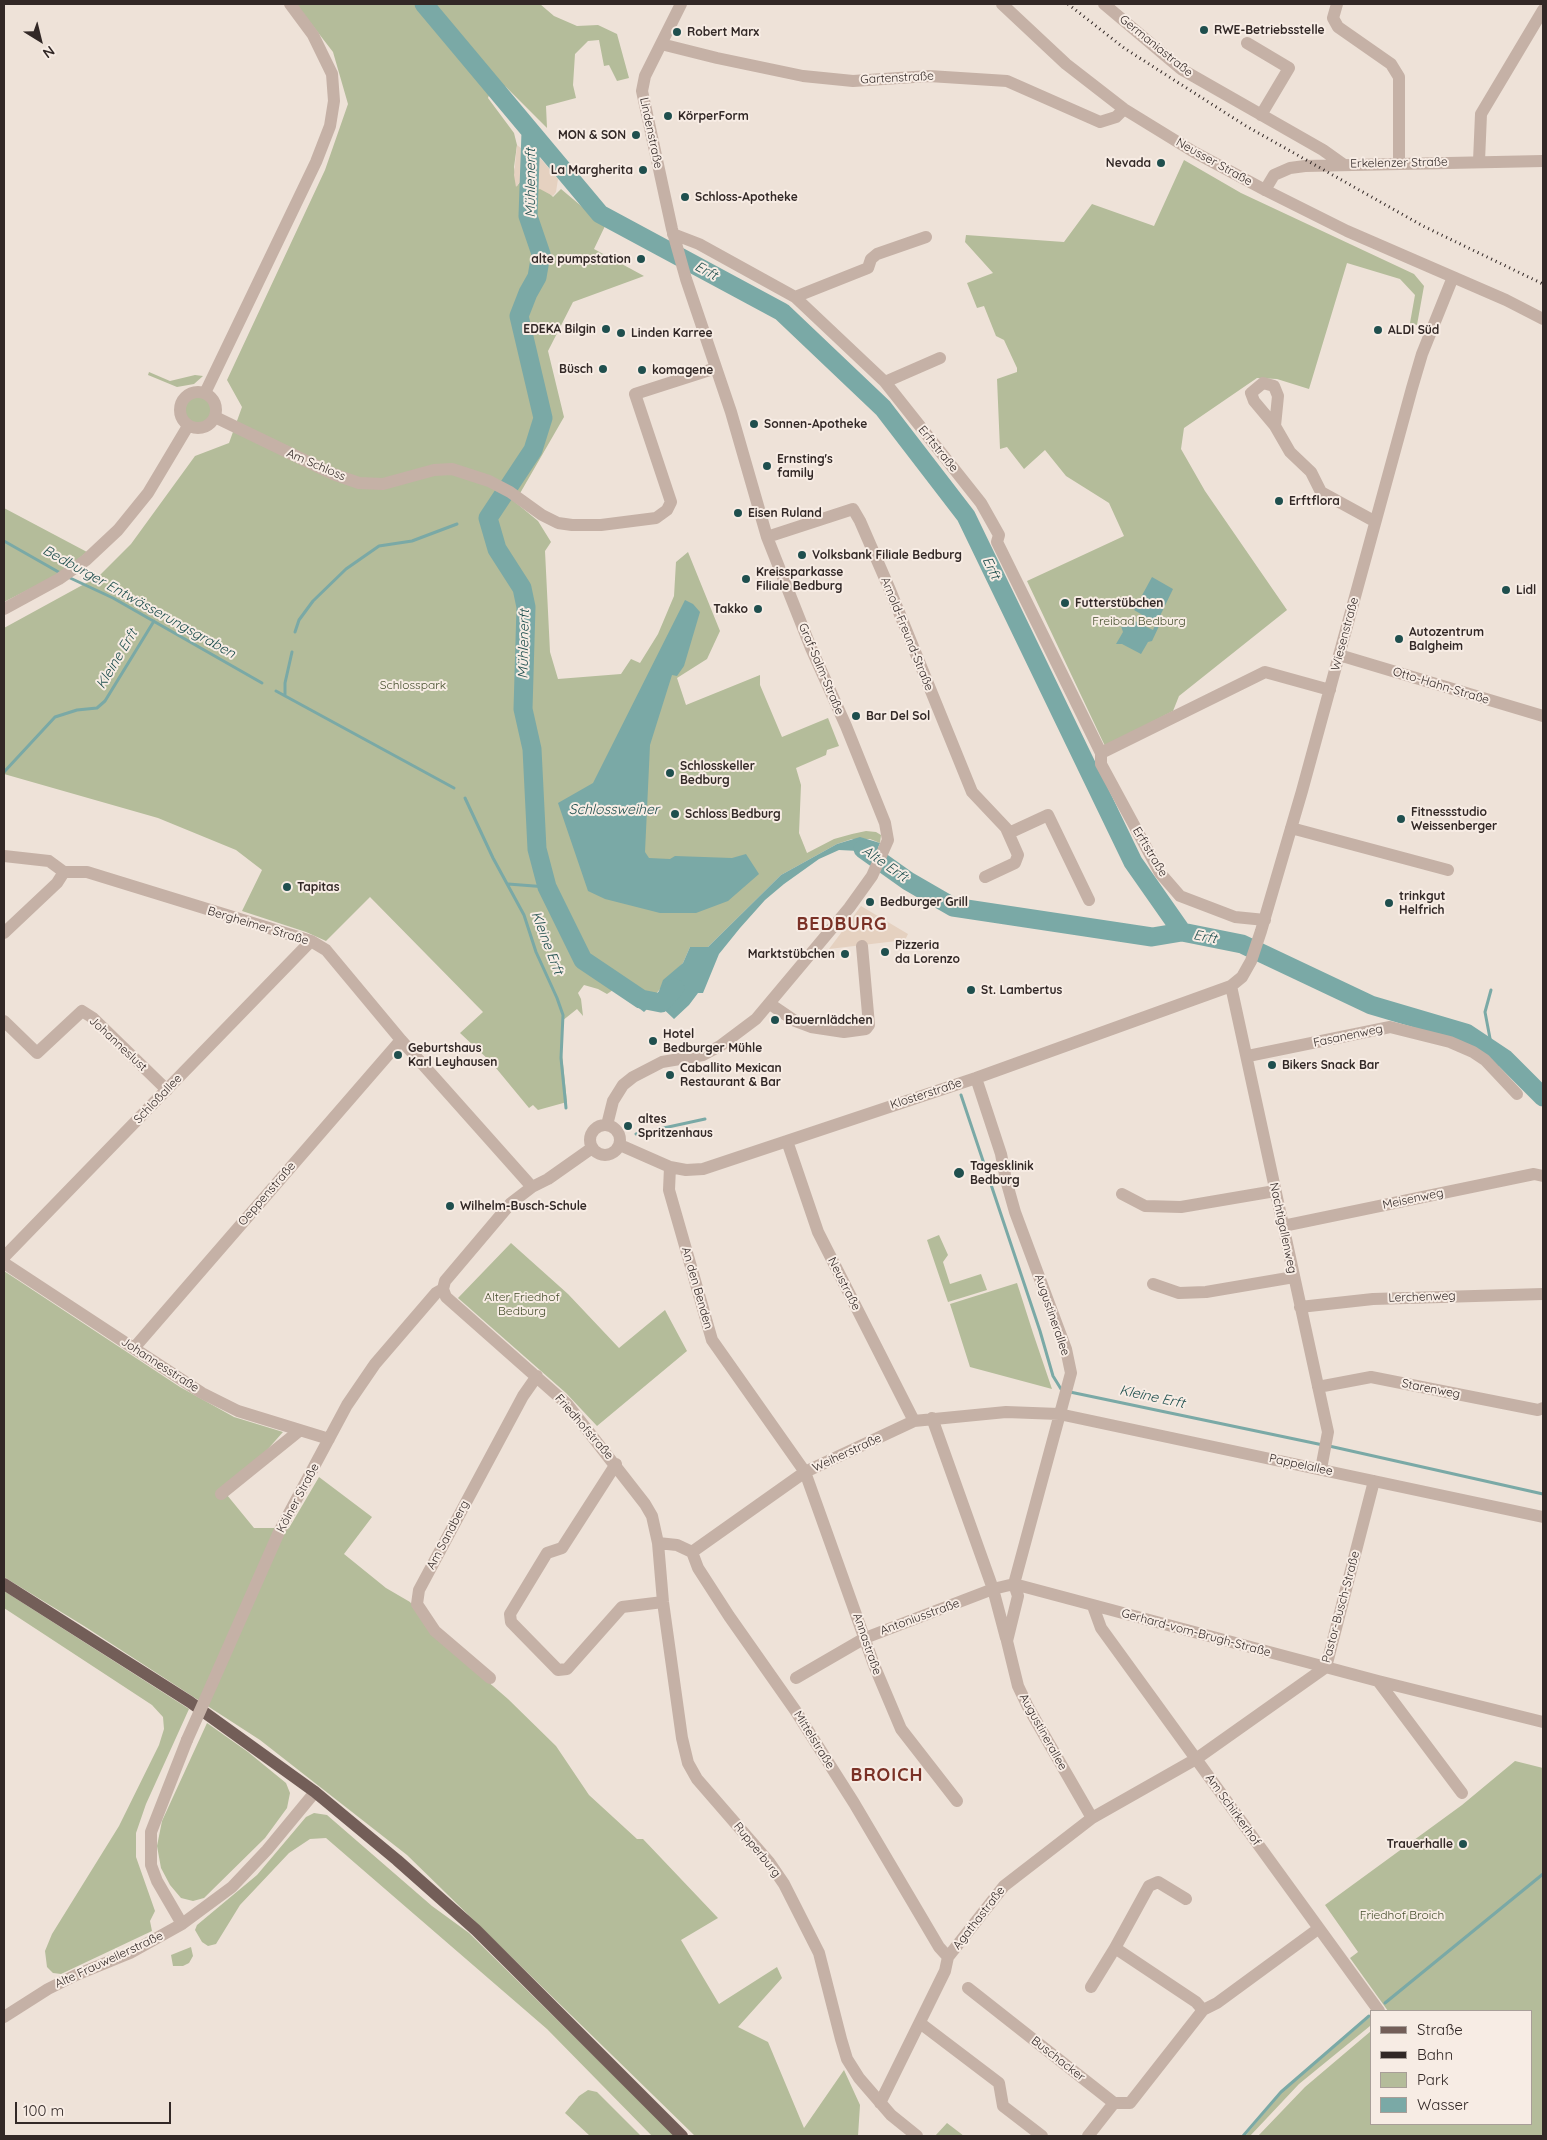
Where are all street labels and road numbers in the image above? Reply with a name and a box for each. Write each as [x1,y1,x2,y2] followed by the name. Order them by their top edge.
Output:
[1116,12,1196,80] street label: Germaniastraße
[860,69,934,87] street label: Gartenstraße
[636,96,666,170] street label: Lindenstraße
[1173,135,1255,189] street label: Neusser Straße
[1350,155,1448,171] street label: Erkelenzer Straße
[915,423,961,475] street label: Erftstraße
[284,446,348,484] street label: Am Schloss
[878,575,936,693] street label: Arnold-Freund-Straße
[1328,596,1362,672] street label: Wiesenstraße
[795,621,847,717] street label: Graf-Salm-Straße
[1391,664,1491,708] street label: Otto-Hahn-Straße
[1130,824,1170,880] street label: Erftstraße
[206,904,310,948] street label: Bergheimer Straße
[86,1014,150,1074] street label: Johanneslust
[1312,1022,1384,1050] street label: Fasanenweg
[131,1071,185,1127] street label: Schloßallee
[888,1076,964,1112] street label: Klosterstraße
[235,1159,299,1229] street label: Oeppenstraße
[1266,1181,1300,1275] street label: Nachtigallenweg
[1381,1186,1445,1212] street label: Meisenweg
[678,1245,716,1331] street label: An den Benden
[824,1255,864,1313] street label: Neustraße
[1031,1272,1073,1358] street label: Augustinerallee
[1388,1289,1456,1305] street label: Lerchenweg
[118,1334,202,1396] street label: Johannesstraße
[1400,1376,1462,1402] street label: Starenweg
[552,1391,616,1463] street label: Friedhofstraße
[810,1431,884,1475] street label: Weiherstraße
[1268,1451,1334,1479] street label: Pappelallee
[274,1461,322,1535] street label: Kölner Straße
[424,1498,472,1572] street label: Am Sandberg
[1319,1550,1363,1664] street label: Pastor-Busch-Straße
[878,1596,962,1638] street label: Antoniusstraße
[1120,1606,1272,1660] street label: Gerhard-vom-Brugh-Straße
[850,1611,884,1677] street label: Annastraße
[1016,1691,1070,1773] street label: Augustinerallee
[791,1708,837,1772] street label: Mittelstraße
[1202,1771,1264,1849] street label: Am Schirkerhof
[730,1820,784,1880] street label: Rupperburg
[950,1884,1008,1952] street label: Agathastraße
[53,1929,165,1991] street label: Alte Frauweilerstraße
[1028,2034,1088,2084] street label: Buschacker

